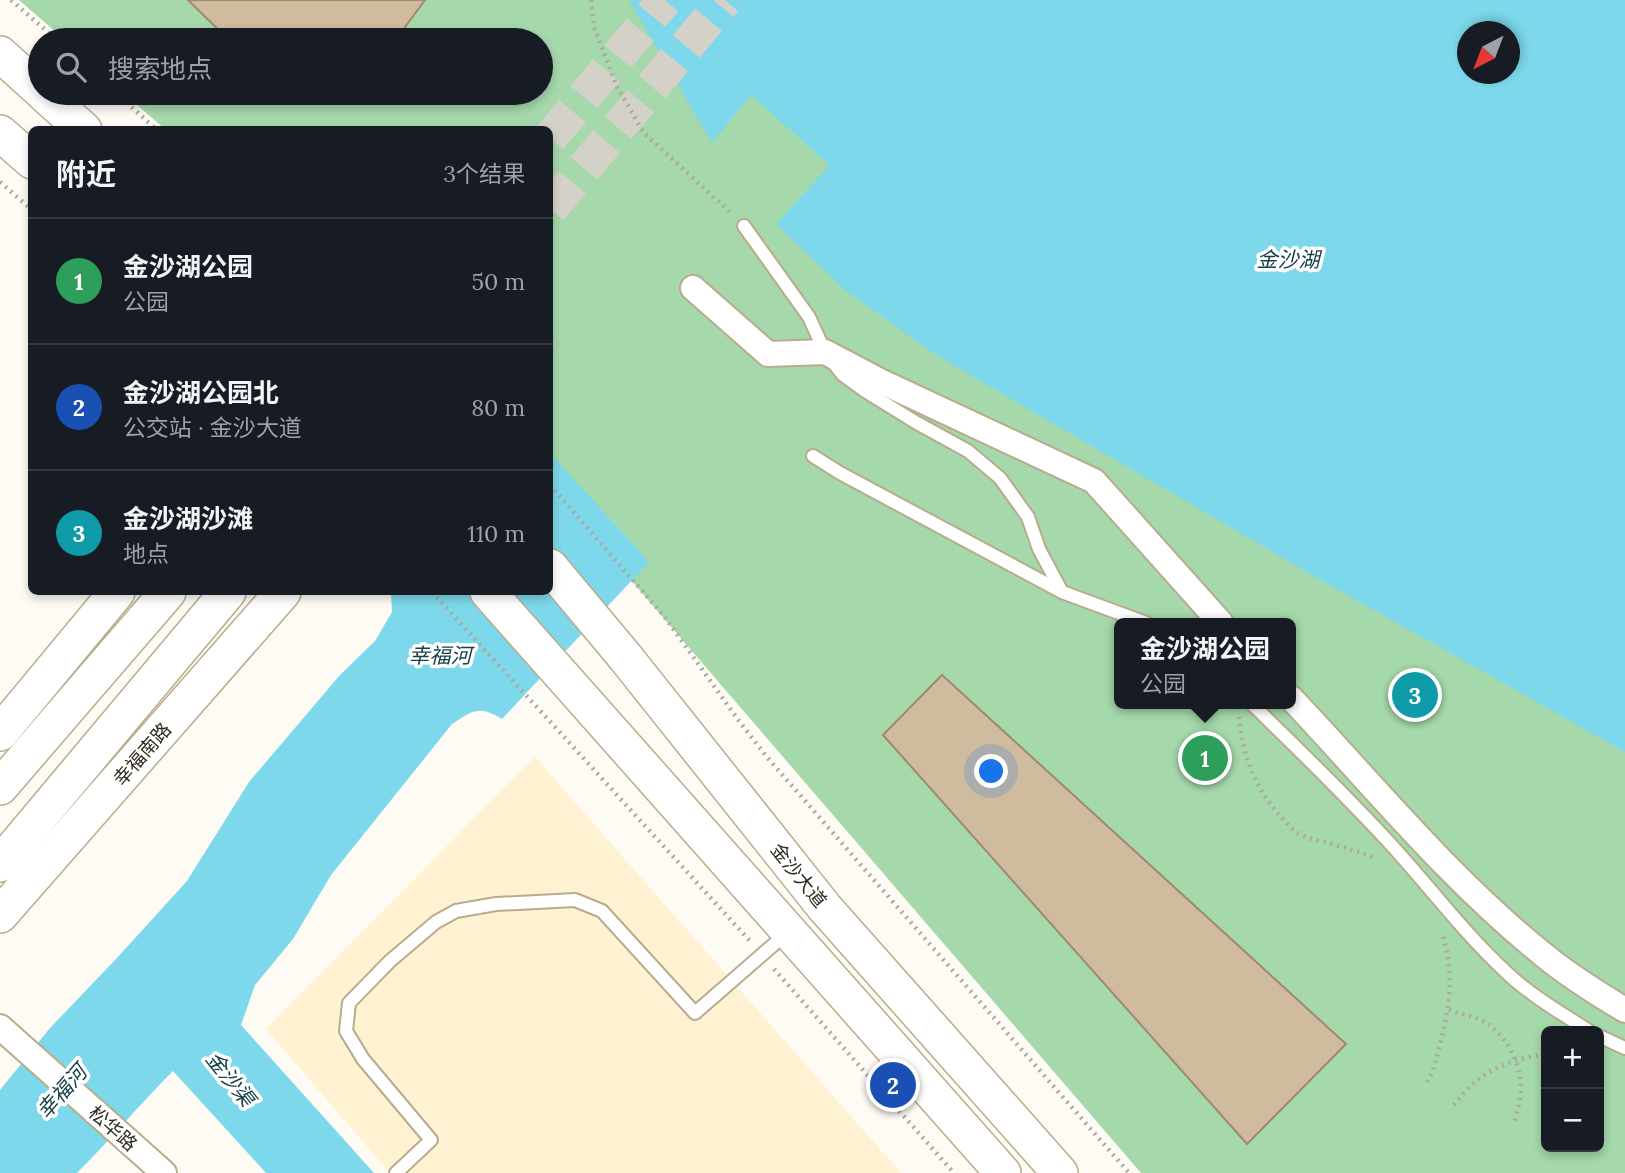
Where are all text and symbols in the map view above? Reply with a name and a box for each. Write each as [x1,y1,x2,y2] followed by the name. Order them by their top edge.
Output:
[1457,21,1520,84] north arrow
[28,28,553,105] search box
[52,48,90,86] icon: search
[108,52,212,85] text: 搜索地点
[56,155,116,193] text: 附近
[443,159,525,188] text: 3个结果
[1257,246,1322,273] water label: 金沙湖
[123,250,253,283] text: 金沙湖公园
[74,267,84,296] text: 1
[472,267,525,296] text: 50 m
[123,287,169,316] text: 公园
[123,376,279,409] text: 金沙湖公园北
[73,393,85,422] text: 2
[471,393,525,422] text: 80 m
[123,413,302,442] text: 公交站 · 金沙大道
[123,502,253,535] text: 金沙湖沙滩
[73,519,85,548] text: 3
[467,519,525,548] text: 110 m
[123,539,169,568] text: 地点
[1114,618,1296,709] popup
[1140,632,1270,665] text: 金沙湖公园
[409,642,475,669] water label: 幸福河
[1140,669,1186,698] text: 公园
[1392,669,1438,721] pin: 3
[108,717,176,791] street label: 幸福南路
[1182,732,1228,784] pin: 1
[974,754,1008,788] your location
[766,838,832,912] street label: 金沙大道
[1541,1026,1604,1152] map controls
[1541,1026,1604,1089] button: +
[200,1046,263,1114] water label: 金沙渠
[31,1056,95,1124] water label: 幸福河
[870,1059,916,1111] pin: 2
[1541,1089,1604,1152] button: −
[84,1100,142,1156] street label: 松华路

